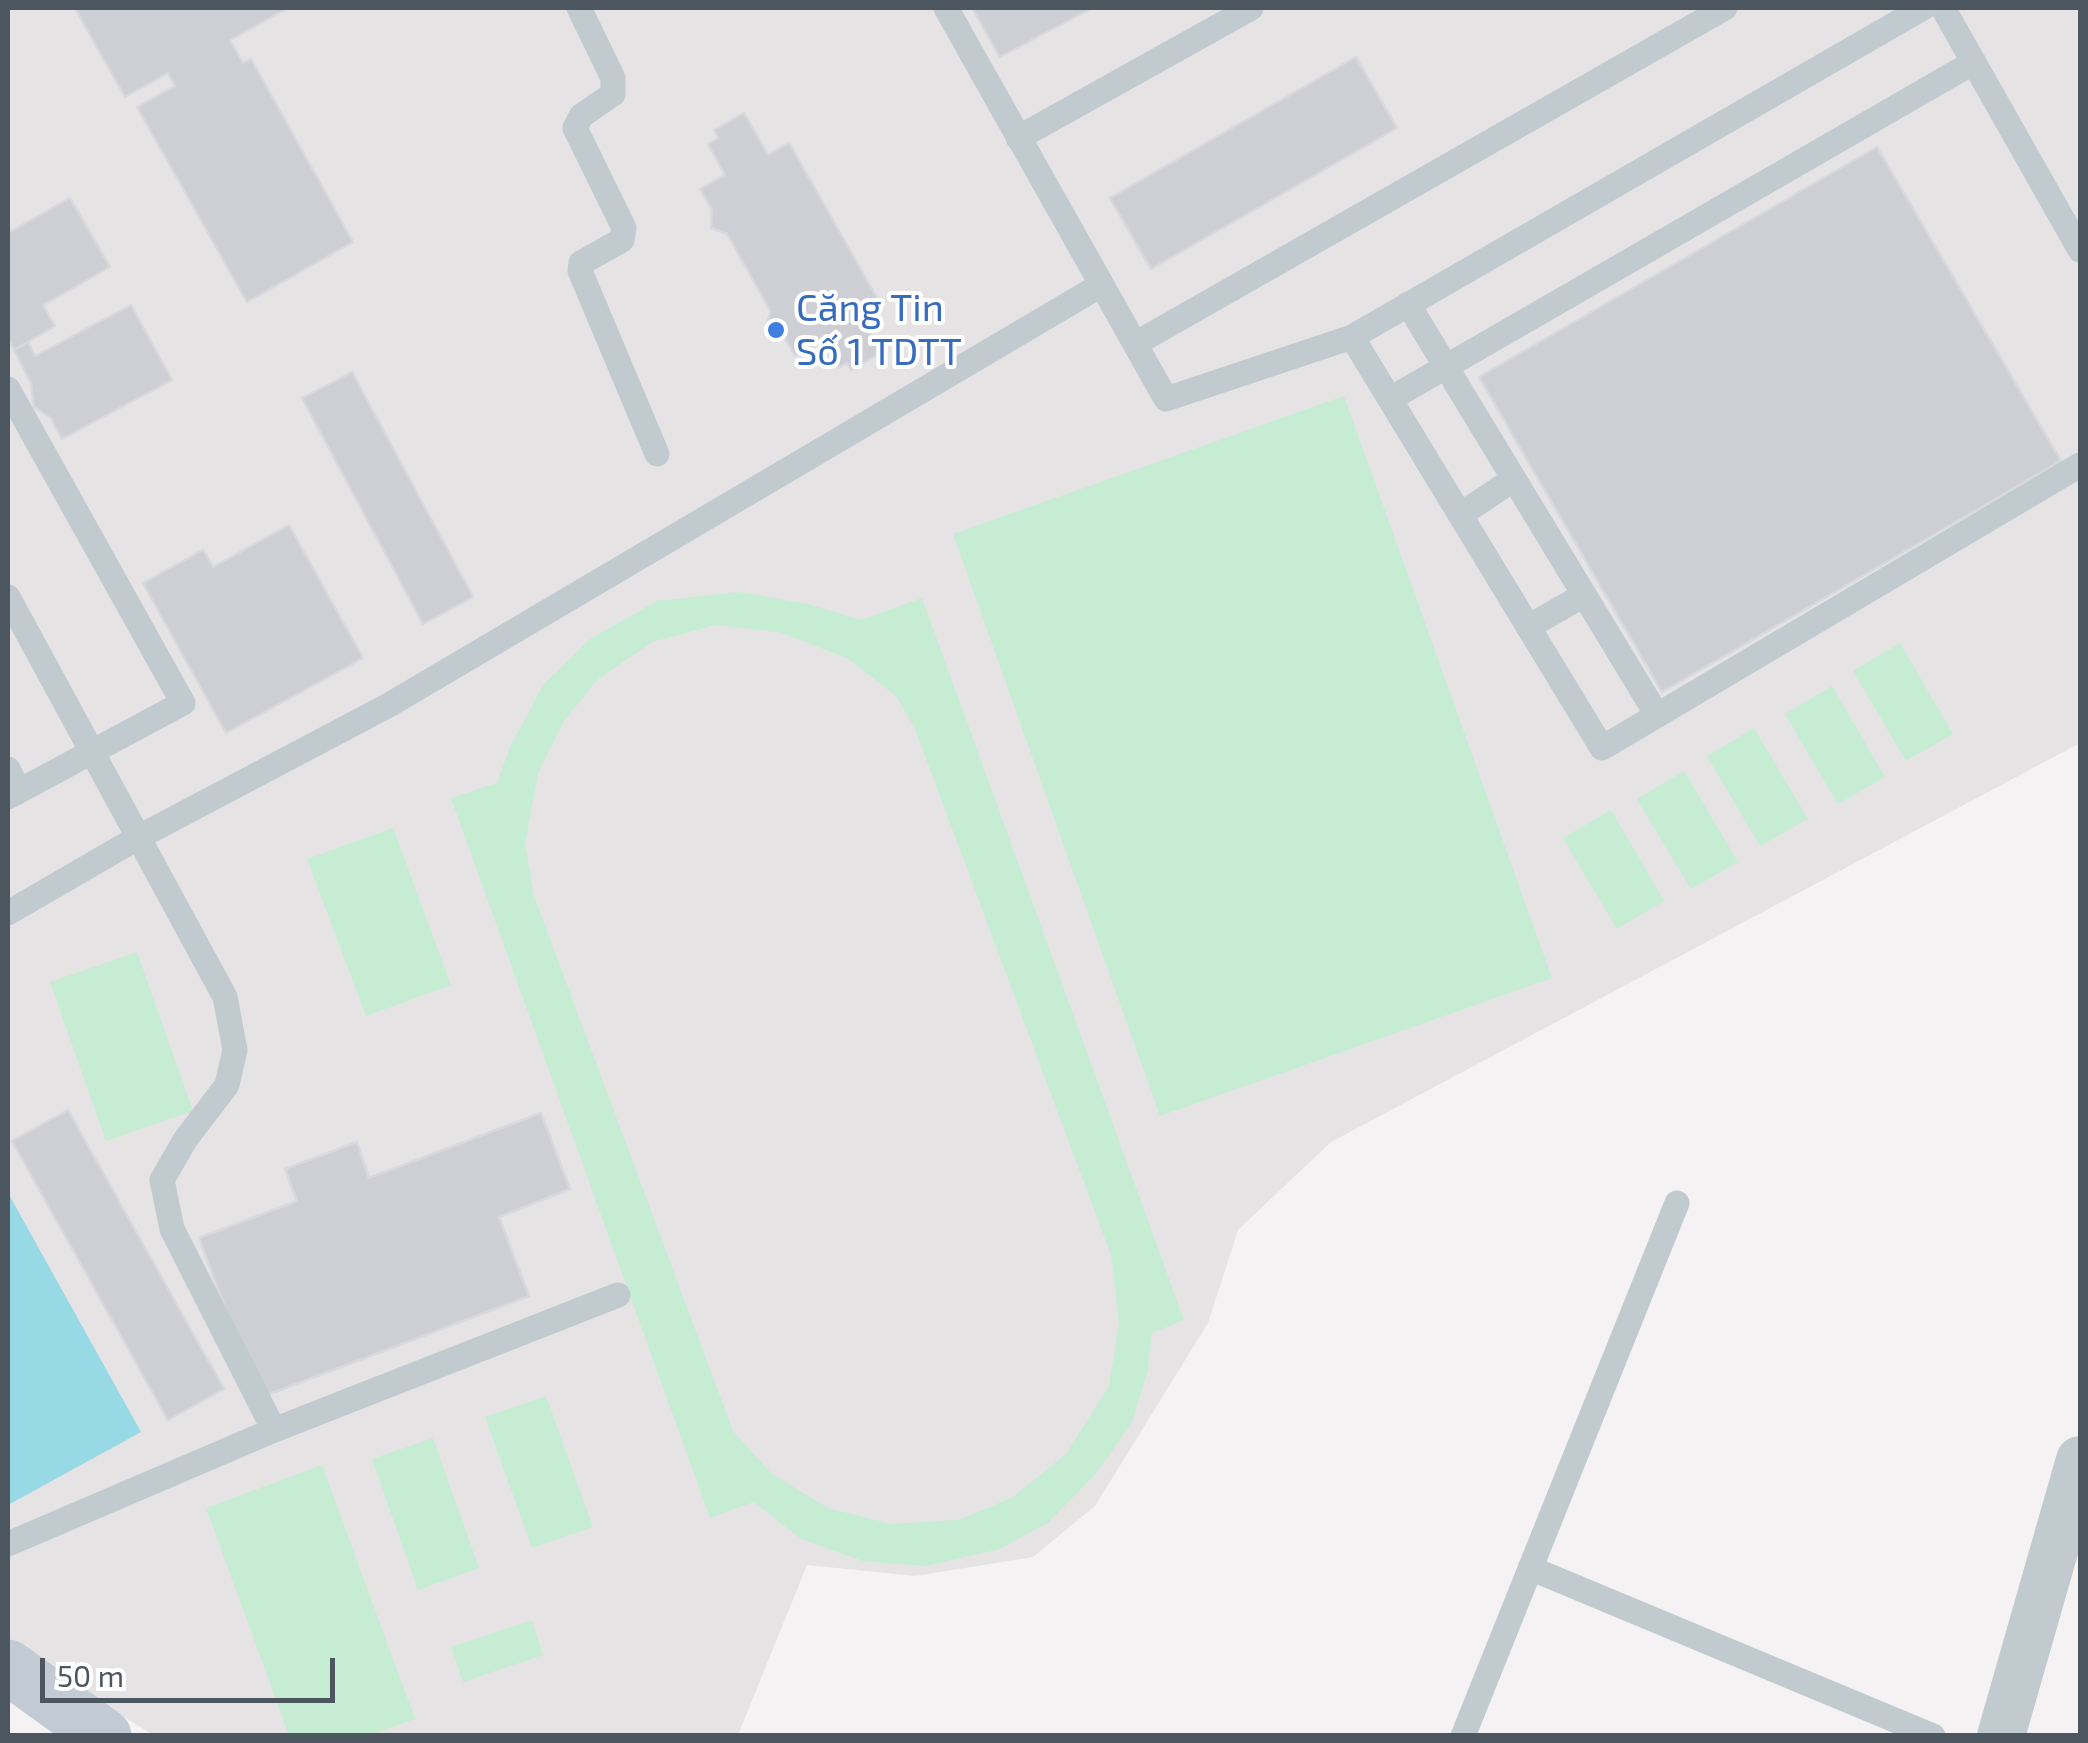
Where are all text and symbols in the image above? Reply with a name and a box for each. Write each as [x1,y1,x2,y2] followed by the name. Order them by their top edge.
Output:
[796,285,962,374] place label: Căng Tin Số 1 TDTT
[765,319,787,341] marker: Căng Tin Số 1 TDTT
[45,1638,340,1700] scale bar
[57,1657,124,1693] text: 50 m

